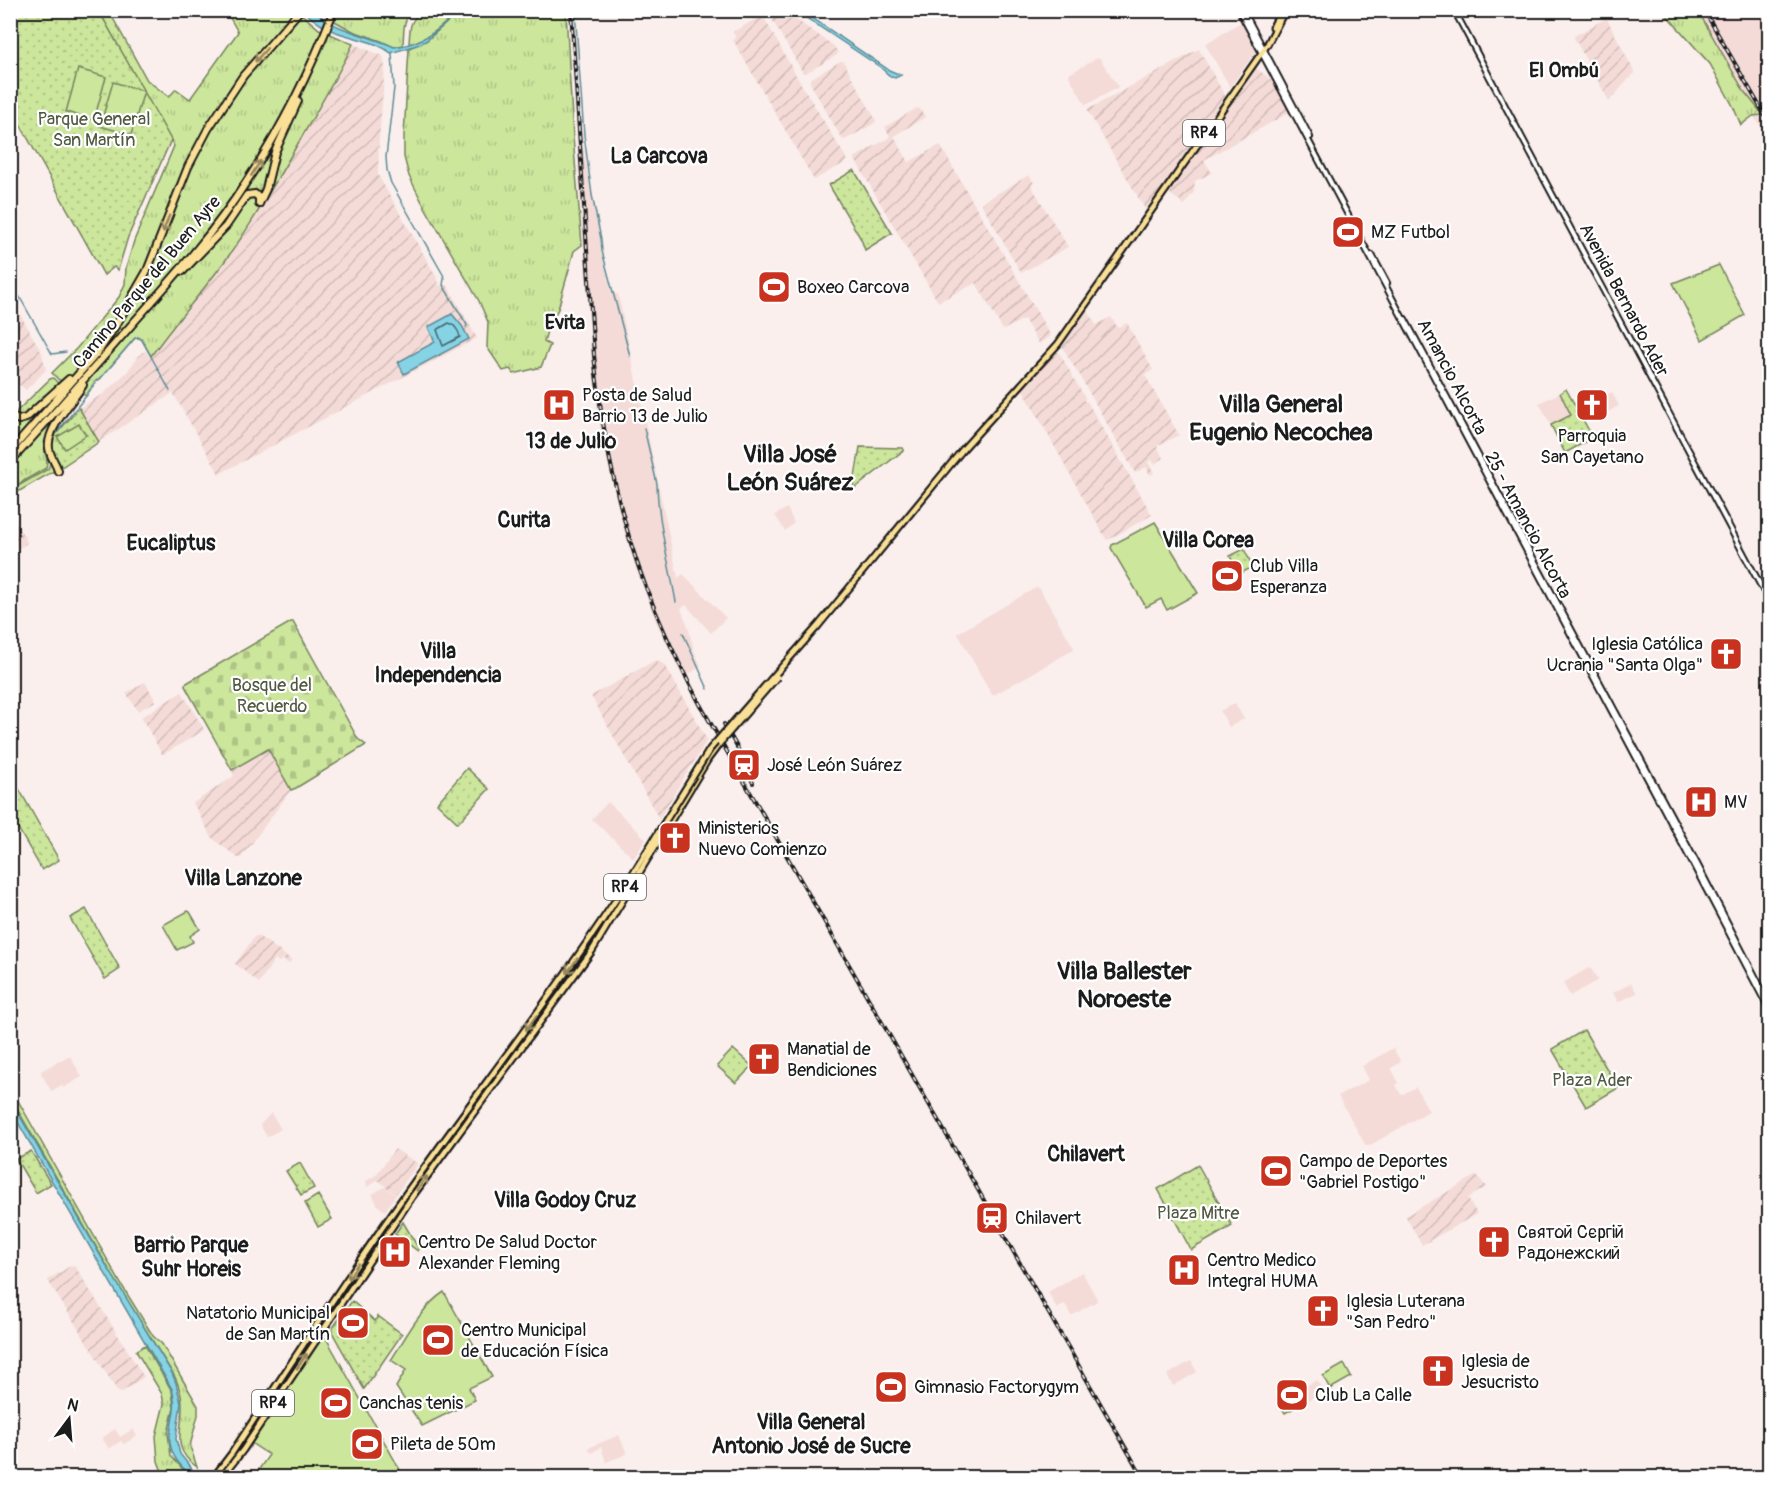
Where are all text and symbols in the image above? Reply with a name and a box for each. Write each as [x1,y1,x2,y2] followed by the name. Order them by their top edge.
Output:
[254,47,268,62] one-way arrow
[1529,58,1599,83] district label: El Ombú
[38,108,150,152] park label: Parque General San Martín
[1183,120,1225,146] road number: RP4
[610,143,708,170] district label: La Carcova
[250,160,262,177] one-way arrow
[68,191,226,373] street label: Camino Parque del Buen Ayre
[160,214,171,233] one-way arrow
[1330,214,1366,250] sports icon: MZ Futbol
[1574,220,1674,381] street label: Avenida Bernardo Ader
[1371,221,1450,244] place label: MZ Futbol
[756,269,792,305] sports icon: Boxeo Carcova
[797,276,909,299] place label: Boxeo Carcova
[545,310,585,335] district label: Evita
[1412,315,1492,439] street label: Amancio Alcorta
[582,384,708,428] place label: Posta de Salud Barrio 13 de Julio
[541,387,577,423] hospital icon: Posta de Salud Barrio 13 de Julio
[1574,387,1610,423] church icon: Parroquia San Cayetano
[1189,390,1373,447] district label: Villa General Eugenio Necochea
[1540,425,1644,469] place label: Parroquia San Cayetano
[526,428,617,455] district label: 13 de Julio
[727,440,854,497] district label: Villa José León Suárez
[1479,447,1577,603] street label: 25 - Amancio Alcorta
[498,507,551,534] district label: Curita
[1162,527,1254,554] district label: Villa Corea
[127,530,216,557] district label: Eucaliptus
[1250,555,1327,599] place label: Club Villa Esperanza
[1209,558,1245,594] sports icon: Club Villa Esperanza
[1546,633,1703,677] place label: Iglesia Católica Ucrania "Santa Olga"
[1708,636,1744,672] church icon: Iglesia Católica Ucrania "Santa Olga"
[375,638,502,689] district label: Villa Independencia
[232,674,312,718] park label: Bosque del Recuerdo
[726,747,762,783] station icon: José León Suárez
[767,754,902,777] place label: José León Suárez
[1683,784,1719,820] hospital icon: MV
[1724,791,1748,814] place label: MV
[698,817,827,861] place label: Ministerios Nuevo Comienzo
[657,820,693,856] church icon: Ministerios Nuevo Comienzo
[184,865,303,892] district label: Villa Lanzone
[604,874,646,900] road number: RP4
[566,957,578,974] one-way arrow
[1056,957,1192,1014] district label: Villa Ballester Noroeste
[525,1014,537,1030] one-way arrow
[787,1038,877,1082] place label: Manatial de Bendiciones
[746,1041,782,1077] church icon: Manatial de Bendiciones
[1552,1069,1633,1092] park label: Plaza Ader
[1047,1141,1125,1168] district label: Chilavert
[1299,1150,1447,1194] place label: Campo de Deportes "Gabriel Postigo"
[1258,1153,1294,1189] sports icon: Campo de Deportes "Gabriel Postigo"
[416,1176,429,1192] one-way arrow
[494,1187,636,1214] district label: Villa Godoy Cruz
[974,1200,1010,1236] station icon: Chilavert
[1157,1202,1239,1225] park label: Plaza Mitre
[1015,1207,1082,1230] place label: Chilavert
[1517,1221,1624,1265] place label: Святой Cєргій Pадонежский
[1476,1224,1512,1260] church icon: Святой Cєргій Pадонежский
[418,1231,598,1275] place label: Centro De Salud Doctor Alexander Fleming
[134,1232,249,1283] district label: Barrio Parque Suhr Horeis
[377,1234,413,1270] hospital icon: Centro De Salud Doctor Alexander Fleming
[1207,1249,1319,1293] place label: Centro Medico Integral HUMA
[1166,1252,1202,1288] hospital icon: Centro Medico Integral HUMA
[347,1263,360,1280] one-way arrow
[1346,1290,1465,1334] place label: Iglesia Luterana "San Pedro"
[1305,1293,1341,1329] church icon: Iglesia Luterana "San Pedro"
[186,1302,330,1346] place label: Natatorio Municipal de San Martín
[335,1305,371,1341] sports icon: Natatorio Municipal de San Martín
[461,1319,608,1363] place label: Centro Municipal de Educación Física
[420,1322,456,1358] sports icon: Centro Municipal de Educación Física
[1461,1350,1539,1394] place label: Iglesia de Jesucristo
[296,1353,308,1369] one-way arrow
[1420,1353,1456,1389] church icon: Iglesia de Jesucristo
[873,1369,909,1405] sports icon: Gimnasio Factorygym
[914,1376,1079,1399] place label: Gimnasio Factorygym
[1274,1377,1310,1413] sports icon: Club La Calle
[1315,1384,1412,1407] place label: Club La Calle
[318,1385,354,1421] sports icon: Canchas tenis
[39,1389,99,1449] north arrow
[252,1390,294,1416] road number: RP4
[359,1392,463,1415] place label: Canchas tenis
[65,1394,81,1417] text: N
[711,1409,911,1460] district label: Villa General Antonio José de Sucre
[349,1426,385,1462] sports icon: Pileta de 50m
[390,1433,496,1456] place label: Pileta de 50m

